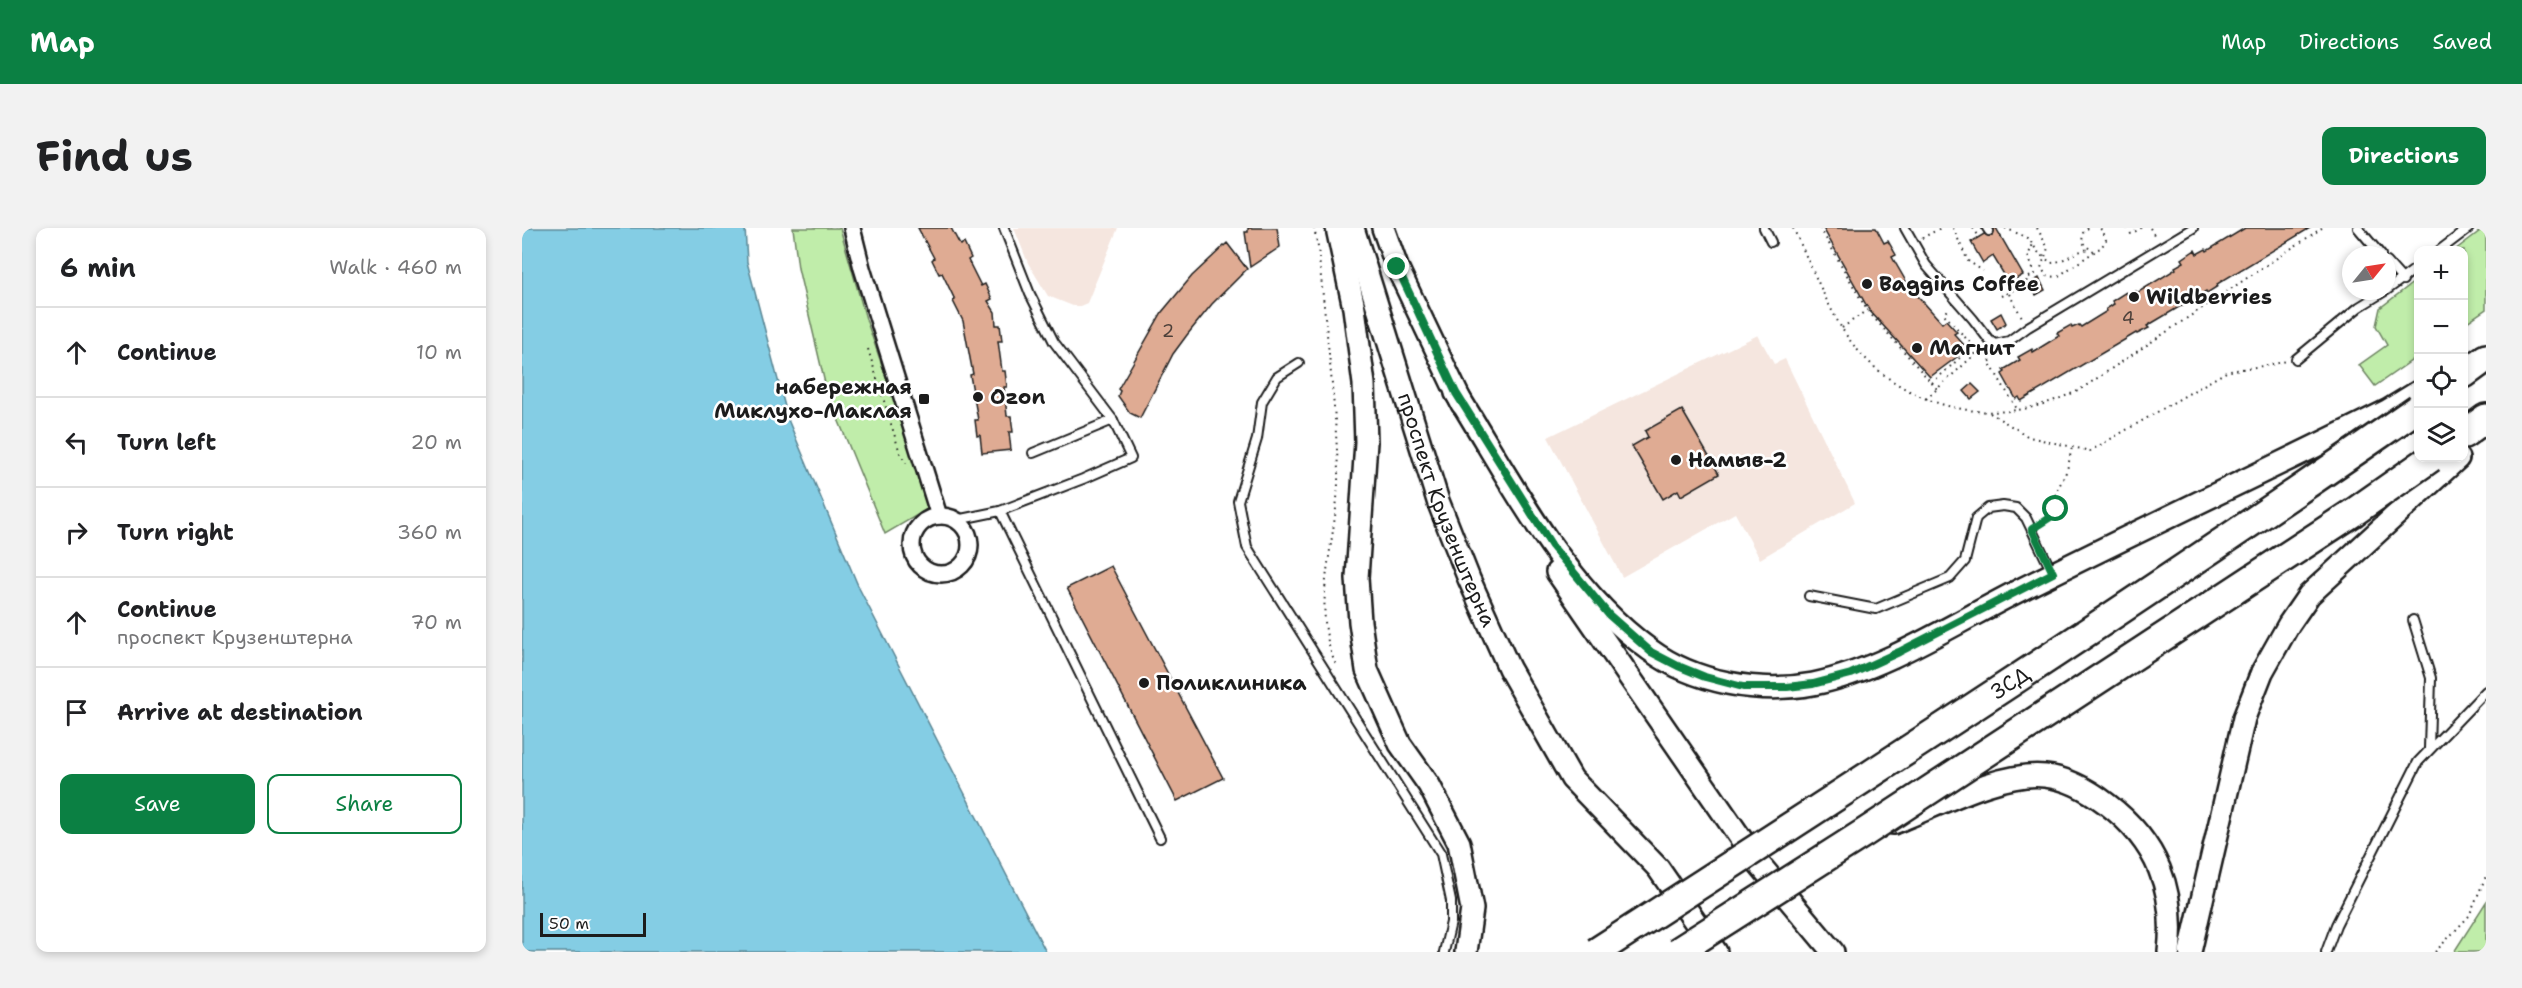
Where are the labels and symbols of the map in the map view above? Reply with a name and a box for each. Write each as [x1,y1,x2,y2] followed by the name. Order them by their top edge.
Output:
[2342,246,2396,300] north arrow
[1383,253,1409,279] route end
[1879,270,2039,298] place label: Baggins Coffee
[1860,277,1874,291] marker: Baggins Coffee
[2146,283,2272,311] place label: Wildberries
[2127,290,2141,304] marker: Wildberries
[2122,306,2134,330] house number: 4
[1162,319,1174,343] house number: 2
[1929,334,2015,362] place label: Магнит
[1910,341,1924,355] marker: Магнит
[714,373,912,425] place label: набережная Миклухо-Маклая
[990,383,1045,411] place label: Ozon
[1391,389,1503,631] street label: проспект Крузенштерна
[971,390,985,404] marker: Ozon
[917,392,931,406] marker: набережная Миклухо-Маклая
[1688,446,1787,474] place label: Намыв-2
[1669,453,1683,467] marker: Намыв-2
[2042,495,2068,521] route start
[1986,660,2035,706] street label: ЗСД
[1156,669,1307,697] place label: Поликлиника
[1137,676,1151,690] marker: Поликлиника
[540,910,646,938] scale bar

